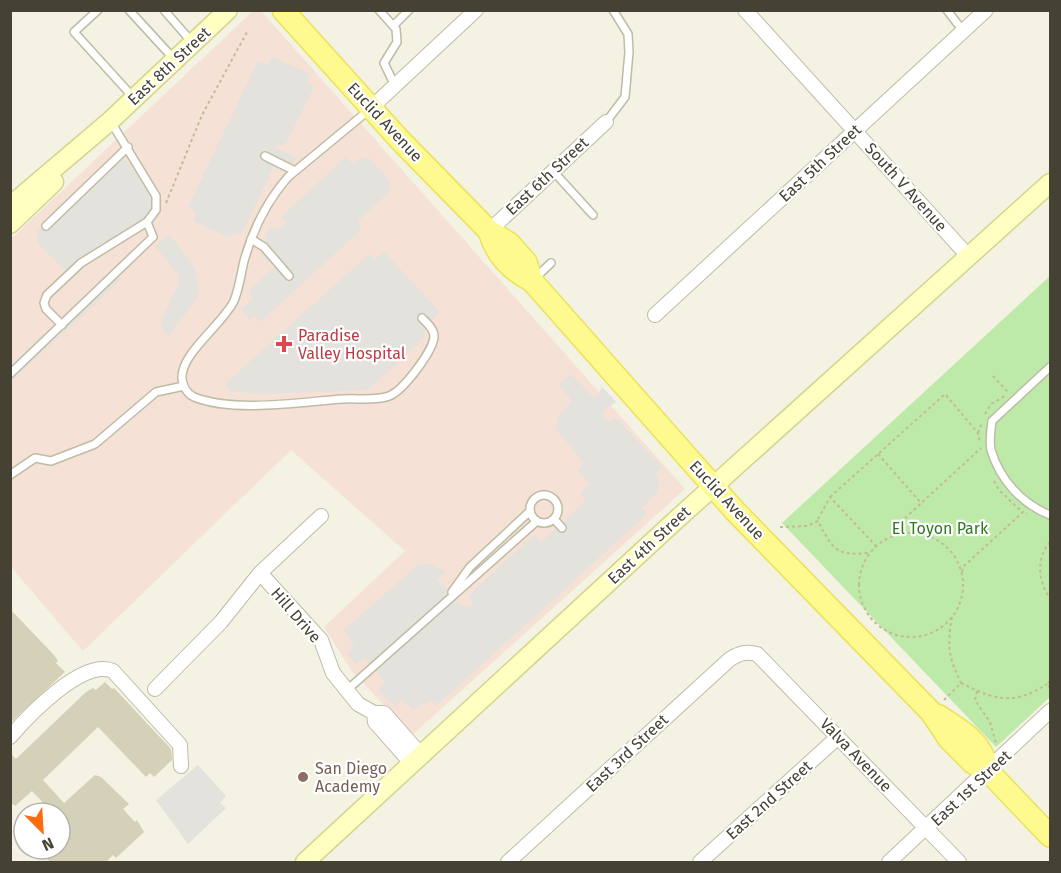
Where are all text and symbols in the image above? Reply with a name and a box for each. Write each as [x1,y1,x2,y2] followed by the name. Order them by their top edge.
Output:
[124,23,214,109] street label: East 8th Street
[343,78,427,166] street label: Euclid Avenue
[775,120,865,206] street label: East 5th Street
[502,133,592,219] street label: East 6th Street
[861,139,951,235] street label: South V Avenue
[298,326,406,363] place label: Paradise Valley Hospital
[275,335,293,353] marker: Paradise Valley Hospital
[685,456,769,544] street label: Euclid Avenue
[604,502,694,588] street label: East 4th Street
[892,519,989,538] park label: El Toyon Park
[267,584,325,646] street label: Hill Drive
[582,710,672,796] street label: East 3rd Street
[816,714,896,796] street label: Valva Avenue
[927,746,1015,830] street label: East 1st Street
[722,756,816,844] street label: East 2nd Street
[315,759,387,796] place label: San Diego Academy
[296,770,310,784] marker: San Diego Academy
[12,801,72,861] north arrow
[39,833,57,855] text: N

